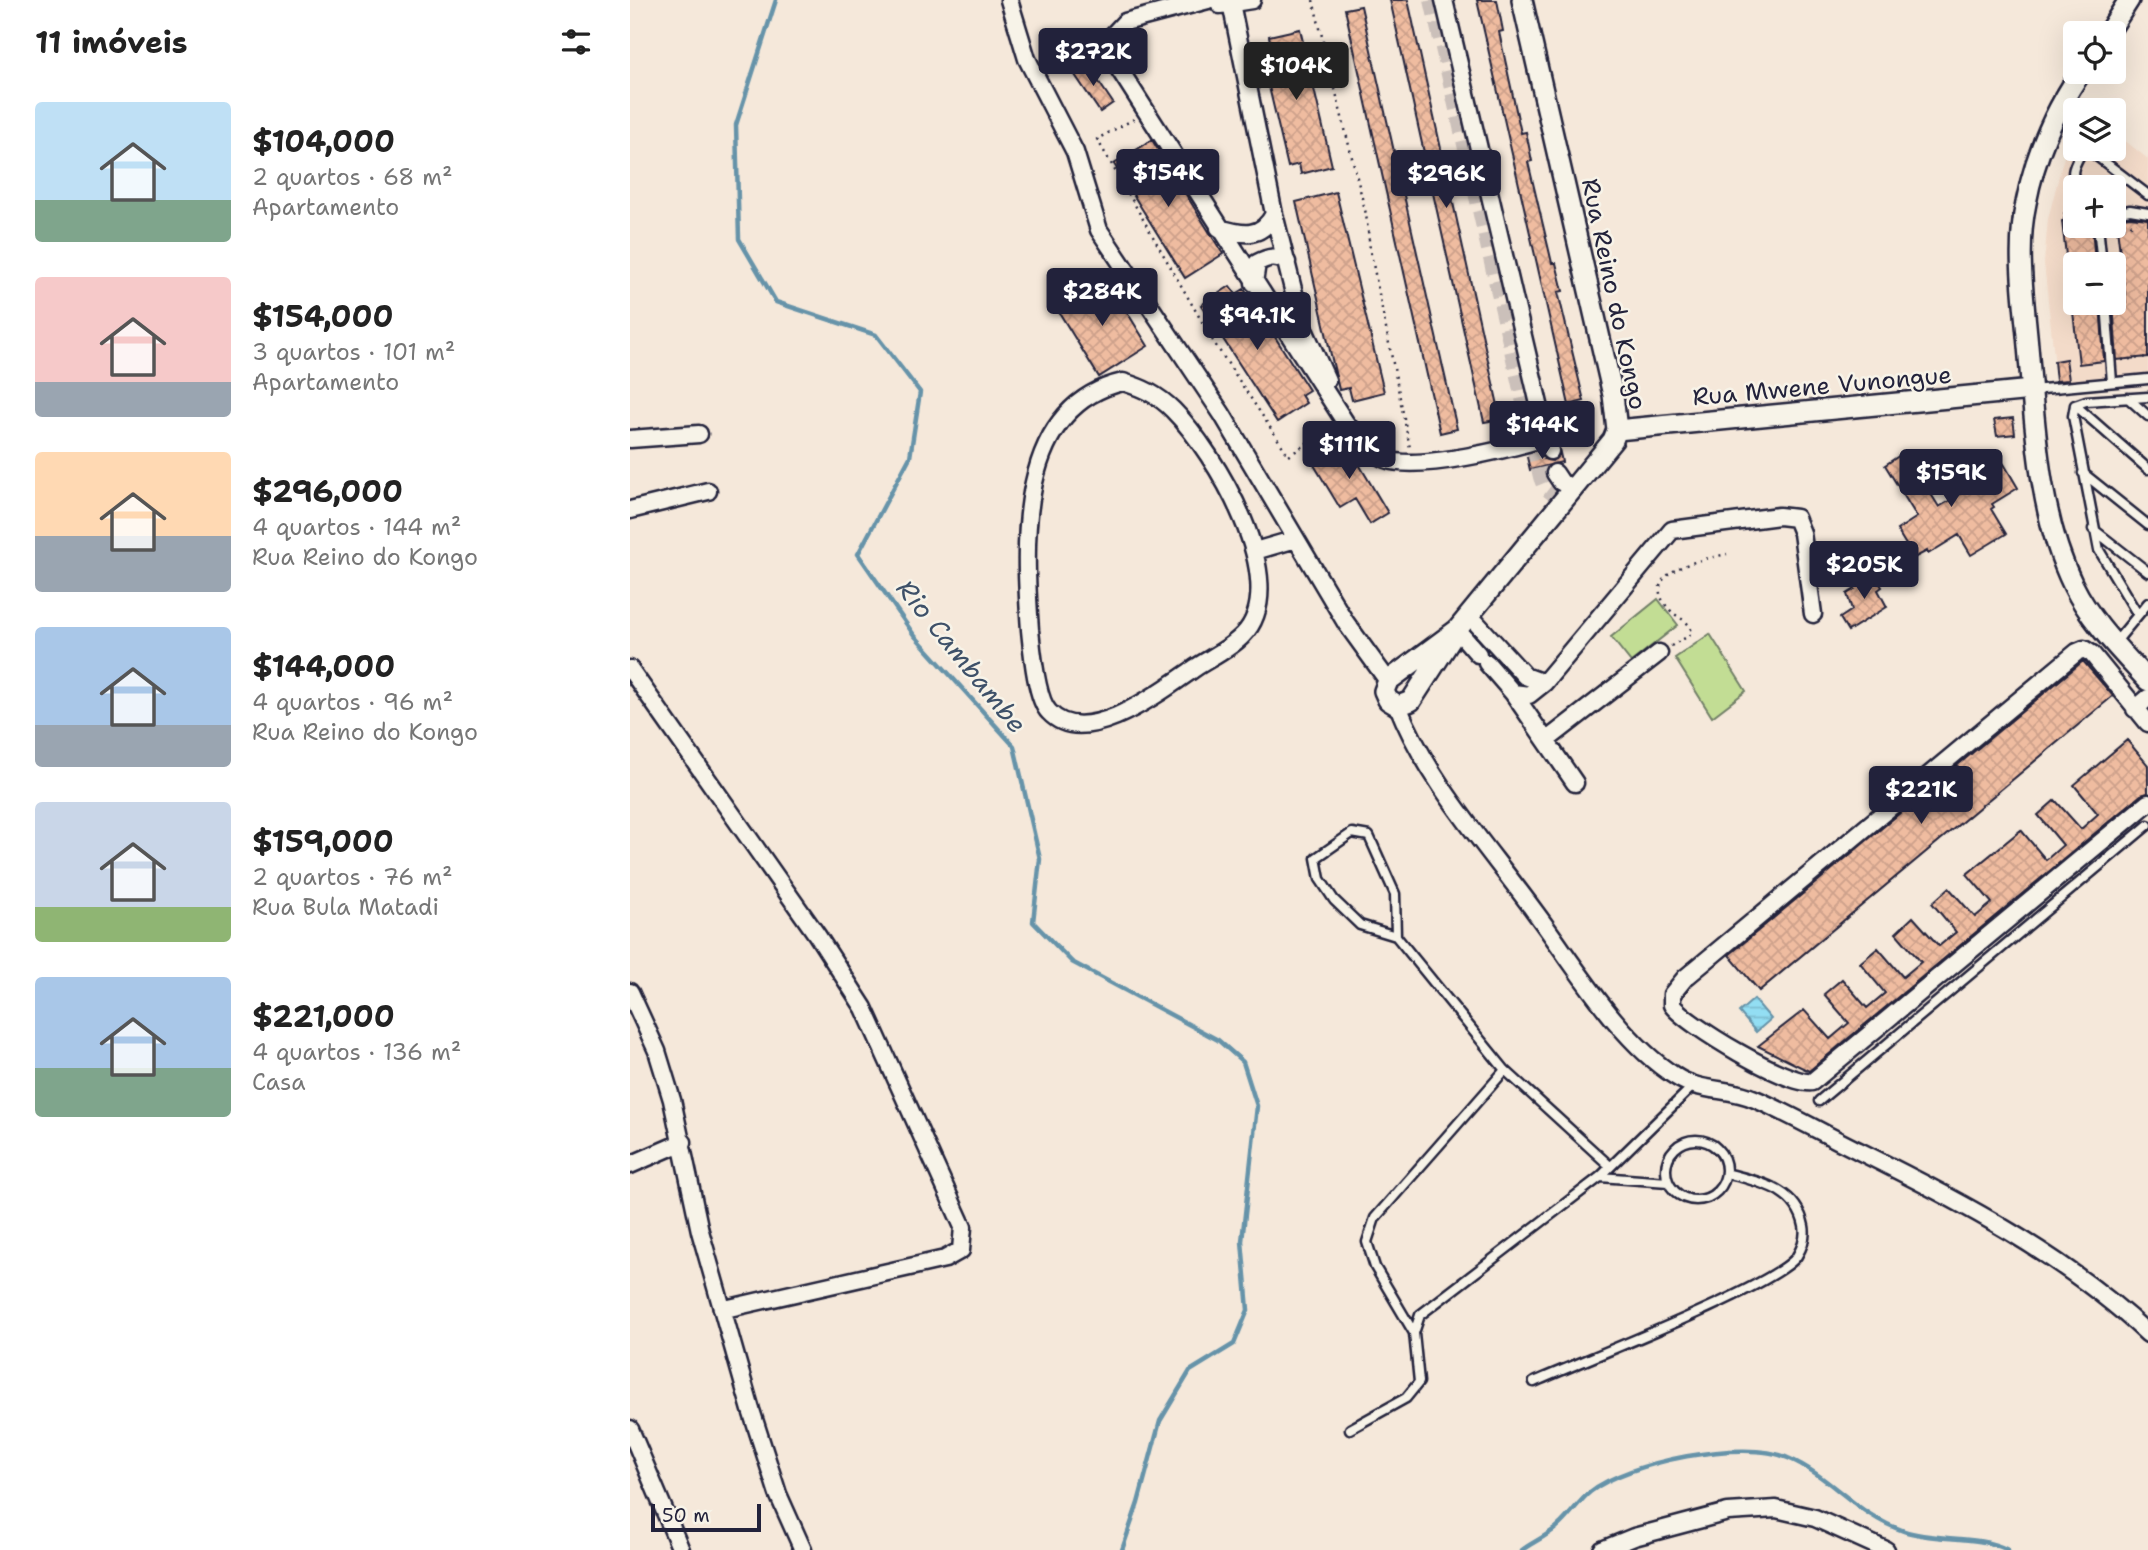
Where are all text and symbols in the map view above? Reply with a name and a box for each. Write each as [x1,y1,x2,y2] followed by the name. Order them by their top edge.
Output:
[2063,21,2126,315] map controls
[2063,21,2126,84] button: locate
[35,22,188,63] text: 11 imóveis
[557,23,595,61] icon: filters
[1044,28,1142,88] pin: $272K
[1055,36,1131,66] text: $272K
[1247,42,1345,102] pin: $104K
[1260,50,1332,80] text: $104K
[2063,98,2126,161] button: layers
[252,121,395,162] text: $104,000
[91,130,175,214] icon: home
[1119,150,1217,209] pin: $154K
[1397,150,1495,210] pin: $296K
[1132,157,1204,187] text: $154K
[1407,158,1485,188] text: $296K
[252,162,453,192] text: 2 quartos · 68 m²
[1574,175,1654,413] street label: Rua Reino do Kongo
[2063,175,2126,238] button: +
[252,192,399,222] text: Apartamento
[2063,252,2126,315] button: −
[1053,268,1151,328] pin: $284K
[1063,276,1141,306] text: $284K
[1200,292,1314,352] pin: $94.1K
[252,296,393,337] text: $154,000
[1219,300,1295,330] text: $94.1K
[91,305,175,389] icon: home
[252,337,455,367] text: 3 quartos · 101 m²
[1691,359,1953,413] street label: Rua Mwene Vunongue
[252,367,399,397] text: Apartamento
[1493,402,1591,461] pin: $144K
[1506,409,1578,439] text: $144K
[1300,421,1398,481] pin: $111K
[1319,429,1379,459] text: $111K
[1902,449,2000,509] pin: $159K
[1915,457,1987,487] text: $159K
[252,471,403,512] text: $296,000
[91,480,175,564] icon: home
[252,512,461,542] text: 4 quartos · 144 m²
[252,542,478,572] text: Rua Reino do Kongo
[1815,542,1913,601] pin: $205K
[1825,549,1903,579] text: $205K
[889,572,1035,740] water label: Rio Cambambe
[252,646,395,687] text: $144,000
[91,655,175,739] icon: home
[252,687,453,717] text: 4 quartos · 96 m²
[252,717,478,747] text: Rua Reino do Kongo
[1872,766,1970,826] pin: $221K
[1885,774,1957,804] text: $221K
[252,821,394,862] text: $159,000
[91,830,175,914] icon: home
[252,862,453,892] text: 2 quartos · 76 m²
[252,892,439,922] text: Rua Bula Matadi
[252,996,395,1037] text: $221,000
[91,1005,175,1089] icon: home
[252,1037,461,1067] text: 4 quartos · 136 m²
[252,1067,305,1097] text: Casa
[651,1501,761,1533] scale bar
[662,1503,710,1528] text: 50 m

